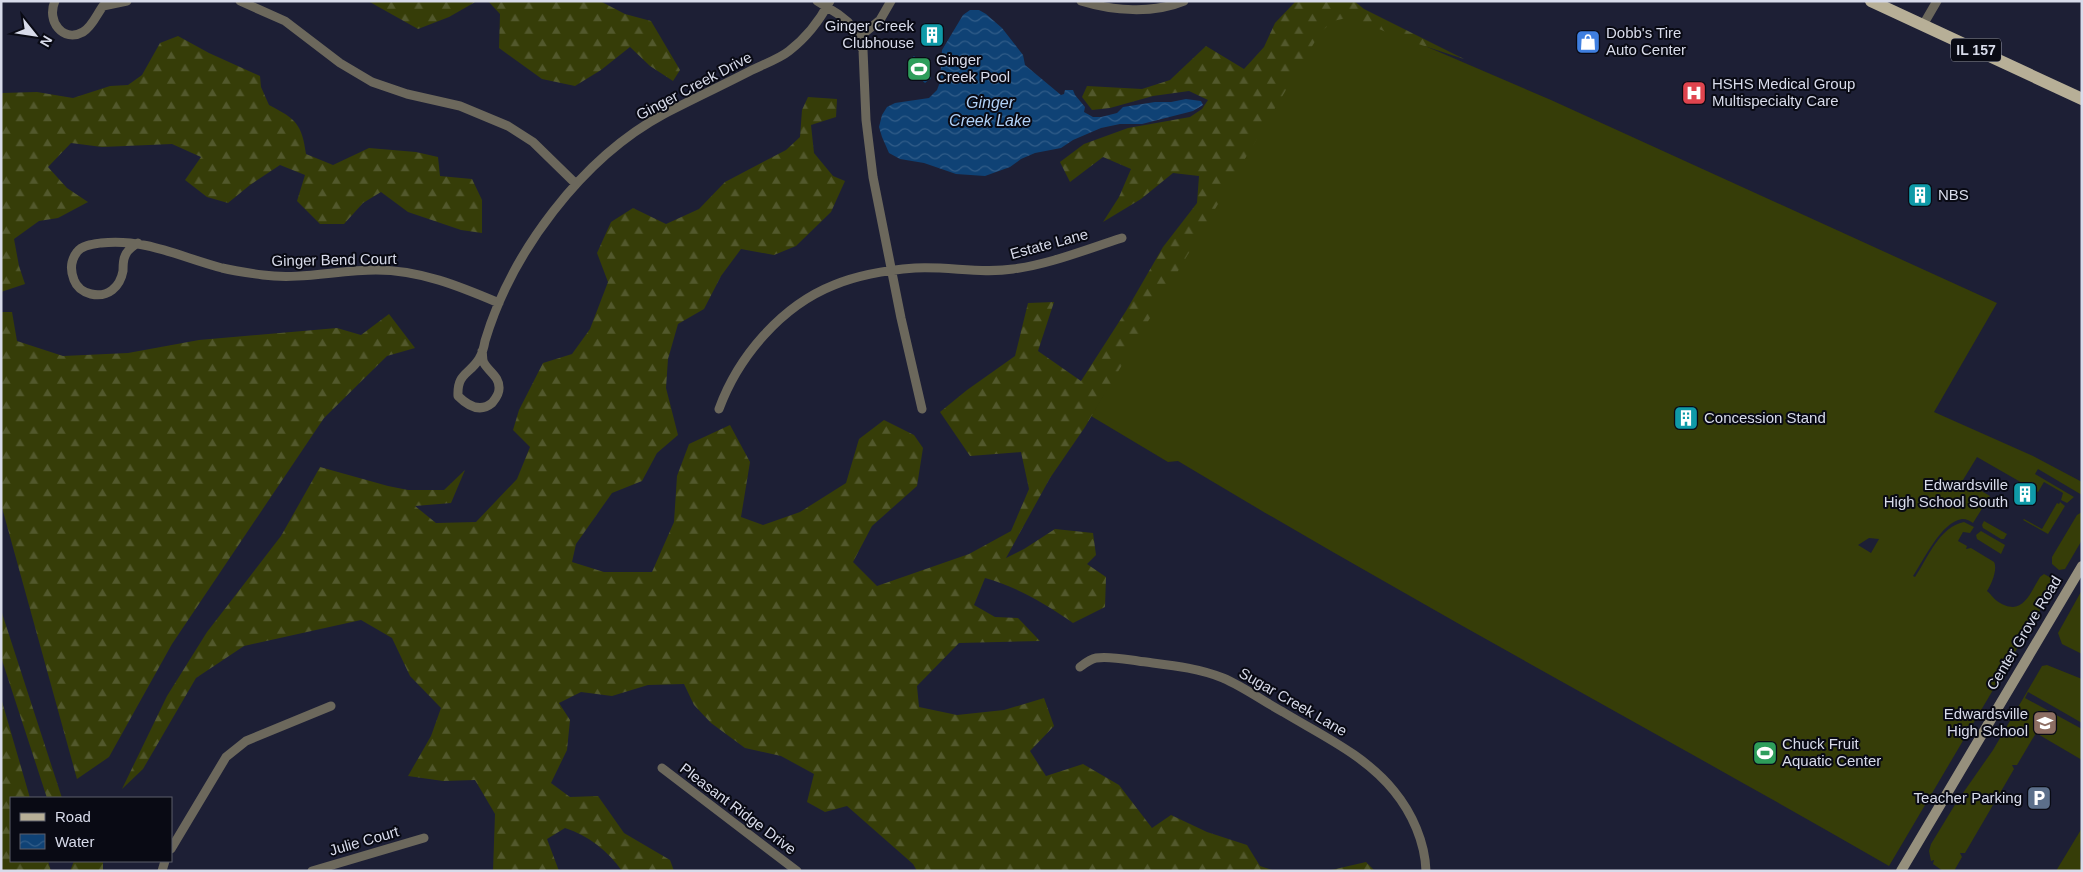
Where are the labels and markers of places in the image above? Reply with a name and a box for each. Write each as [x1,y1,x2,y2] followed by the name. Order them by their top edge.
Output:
[825,17,914,51] place label: Ginger Creek Clubhouse
[919,22,945,48] building icon: Ginger Creek Clubhouse
[1606,24,1686,58] place label: Dobb's Tire Auto Center
[1575,29,1601,55] shop icon: Dobb's Tire Auto Center
[936,51,1010,85] place label: Ginger Creek Pool
[906,56,932,82] sports icon: Ginger Creek Pool
[1712,75,1855,109] place label: HSHS Medical Group Multispecialty Care
[1681,80,1707,106] hospital icon: HSHS Medical Group Multispecialty Care
[1907,182,1933,208] building icon: NBS
[1938,186,1969,203] place label: NBS
[1673,405,1699,431] building icon: Concession Stand
[1704,409,1826,426] place label: Concession Stand
[1884,476,2008,510] place label: Edwardsville High School South
[2012,481,2038,507] building icon: Edwardsville High School South
[1944,705,2028,739] place label: Edwardsville High School
[2032,710,2058,736] school or university icon: Edwardsville High School
[1782,735,1881,769] place label: Chuck Fruit Aquatic Center
[1752,740,1778,766] sports icon: Chuck Fruit Aquatic Center
[2026,785,2052,811] parking icon: Teacher Parking
[1914,789,2022,806] place label: Teacher Parking

